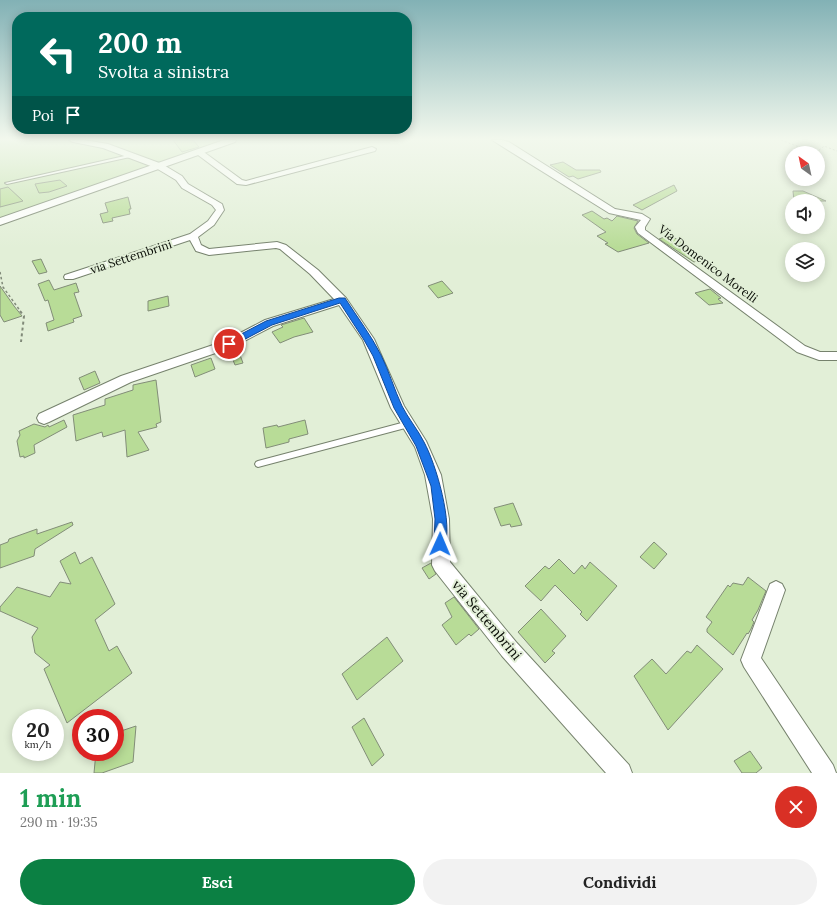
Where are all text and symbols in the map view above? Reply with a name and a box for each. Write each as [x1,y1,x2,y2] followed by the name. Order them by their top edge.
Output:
[98,25,182,61] text: 200 m
[32,28,84,80] icon: left
[98,60,229,83] text: Svolta a sinistra
[62,104,84,126] icon: arrive
[32,106,54,125] text: Poi
[785,146,825,186] north arrow
[785,146,825,282] map controls
[785,194,825,234] button: sound
[655,221,761,306] street label: Via Domenico Morelli
[88,236,174,277] street label: via Settembrini
[785,242,825,282] button: layers
[212,327,246,361] pin
[218,333,240,355] icon: arrive
[419,523,461,565] position arrow
[448,576,526,664] street label: via Settembrini
[72,709,124,761] speed limit sign: 30
[26,717,50,742] text: 20
[24,738,52,751] text: km/h
[20,783,81,814] text: 1 min
[775,786,817,828] button: close
[20,814,98,831] text: 290 m · 19:35
[20,859,415,905] button: Esci
[423,859,817,905] button: Condividi

